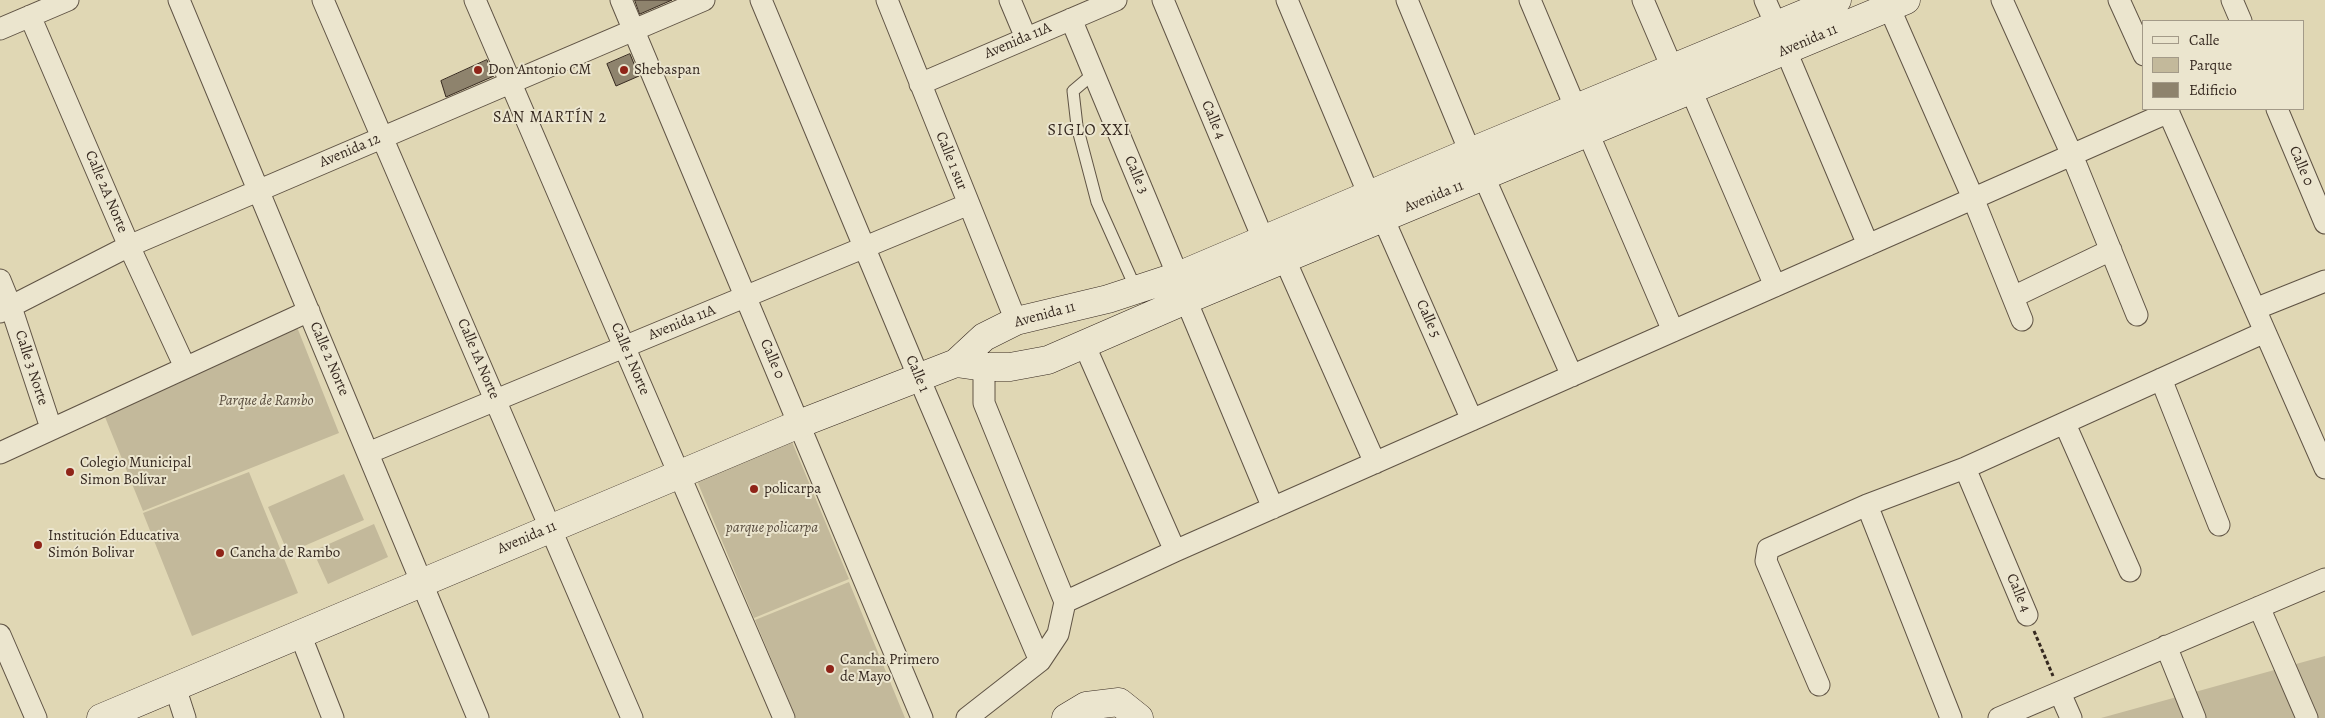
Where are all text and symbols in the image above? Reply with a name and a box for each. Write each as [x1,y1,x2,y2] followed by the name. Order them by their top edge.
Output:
[982,19,1054,63] street label: Avenida 11A
[2142,20,2305,110] legend
[1776,21,1840,61] street label: Avenida 11
[2189,30,2219,50] text: Calle
[2189,55,2232,75] text: Parque
[488,61,591,79] place label: Don Antonio CM
[634,61,700,79] place label: Shebaspan
[472,64,484,76] marker: Don Antonio CM
[618,64,630,76] marker: Shebaspan
[2189,80,2237,100] text: Edificio
[1197,98,1229,142] street label: Calle 4
[492,108,608,128] district label: SAN MARTÍN 2
[1046,121,1132,141] district label: SIGLO XXI
[931,129,971,193] street label: Calle 1 sur
[317,130,383,172] street label: Avenida 12
[2285,143,2317,189] street label: Calle 0
[81,148,131,236] street label: Calle 2A Norte
[1120,153,1152,197] street label: Calle 3
[1402,177,1466,217] street label: Avenida 11
[1412,297,1444,341] street label: Calle 5
[1013,298,1077,332] street label: Avenida 11
[646,301,718,345] street label: Avenida 11A
[453,316,503,402] street label: Calle 1A Norte
[305,319,353,399] street label: Calle 2 Norte
[607,320,653,398] street label: Calle 1 Norte
[10,328,52,408] street label: Calle 3 Norte
[756,336,788,382] street label: Calle 0
[901,353,933,395] street label: Calle 1
[218,392,314,410] park label: Parque de Rambo
[80,454,191,489] place label: Colegio Municipal Simon Bolívar
[64,466,76,478] marker: Colegio Municipal Simon Bolívar
[764,480,821,498] place label: policarpa
[748,483,760,495] marker: policarpa
[495,518,559,558] street label: Avenida 11
[726,519,818,537] park label: parque policarpa
[48,527,179,562] place label: Institución Educativa Simón Bolivar
[32,539,44,551] marker: Institución Educativa Simón Bolivar
[230,544,340,562] place label: Cancha de Rambo
[214,547,226,559] marker: Cancha de Rambo
[2002,571,2034,615] street label: Calle 4
[840,651,939,686] place label: Cancha Primero de Mayo
[824,663,836,675] marker: Cancha Primero de Mayo

